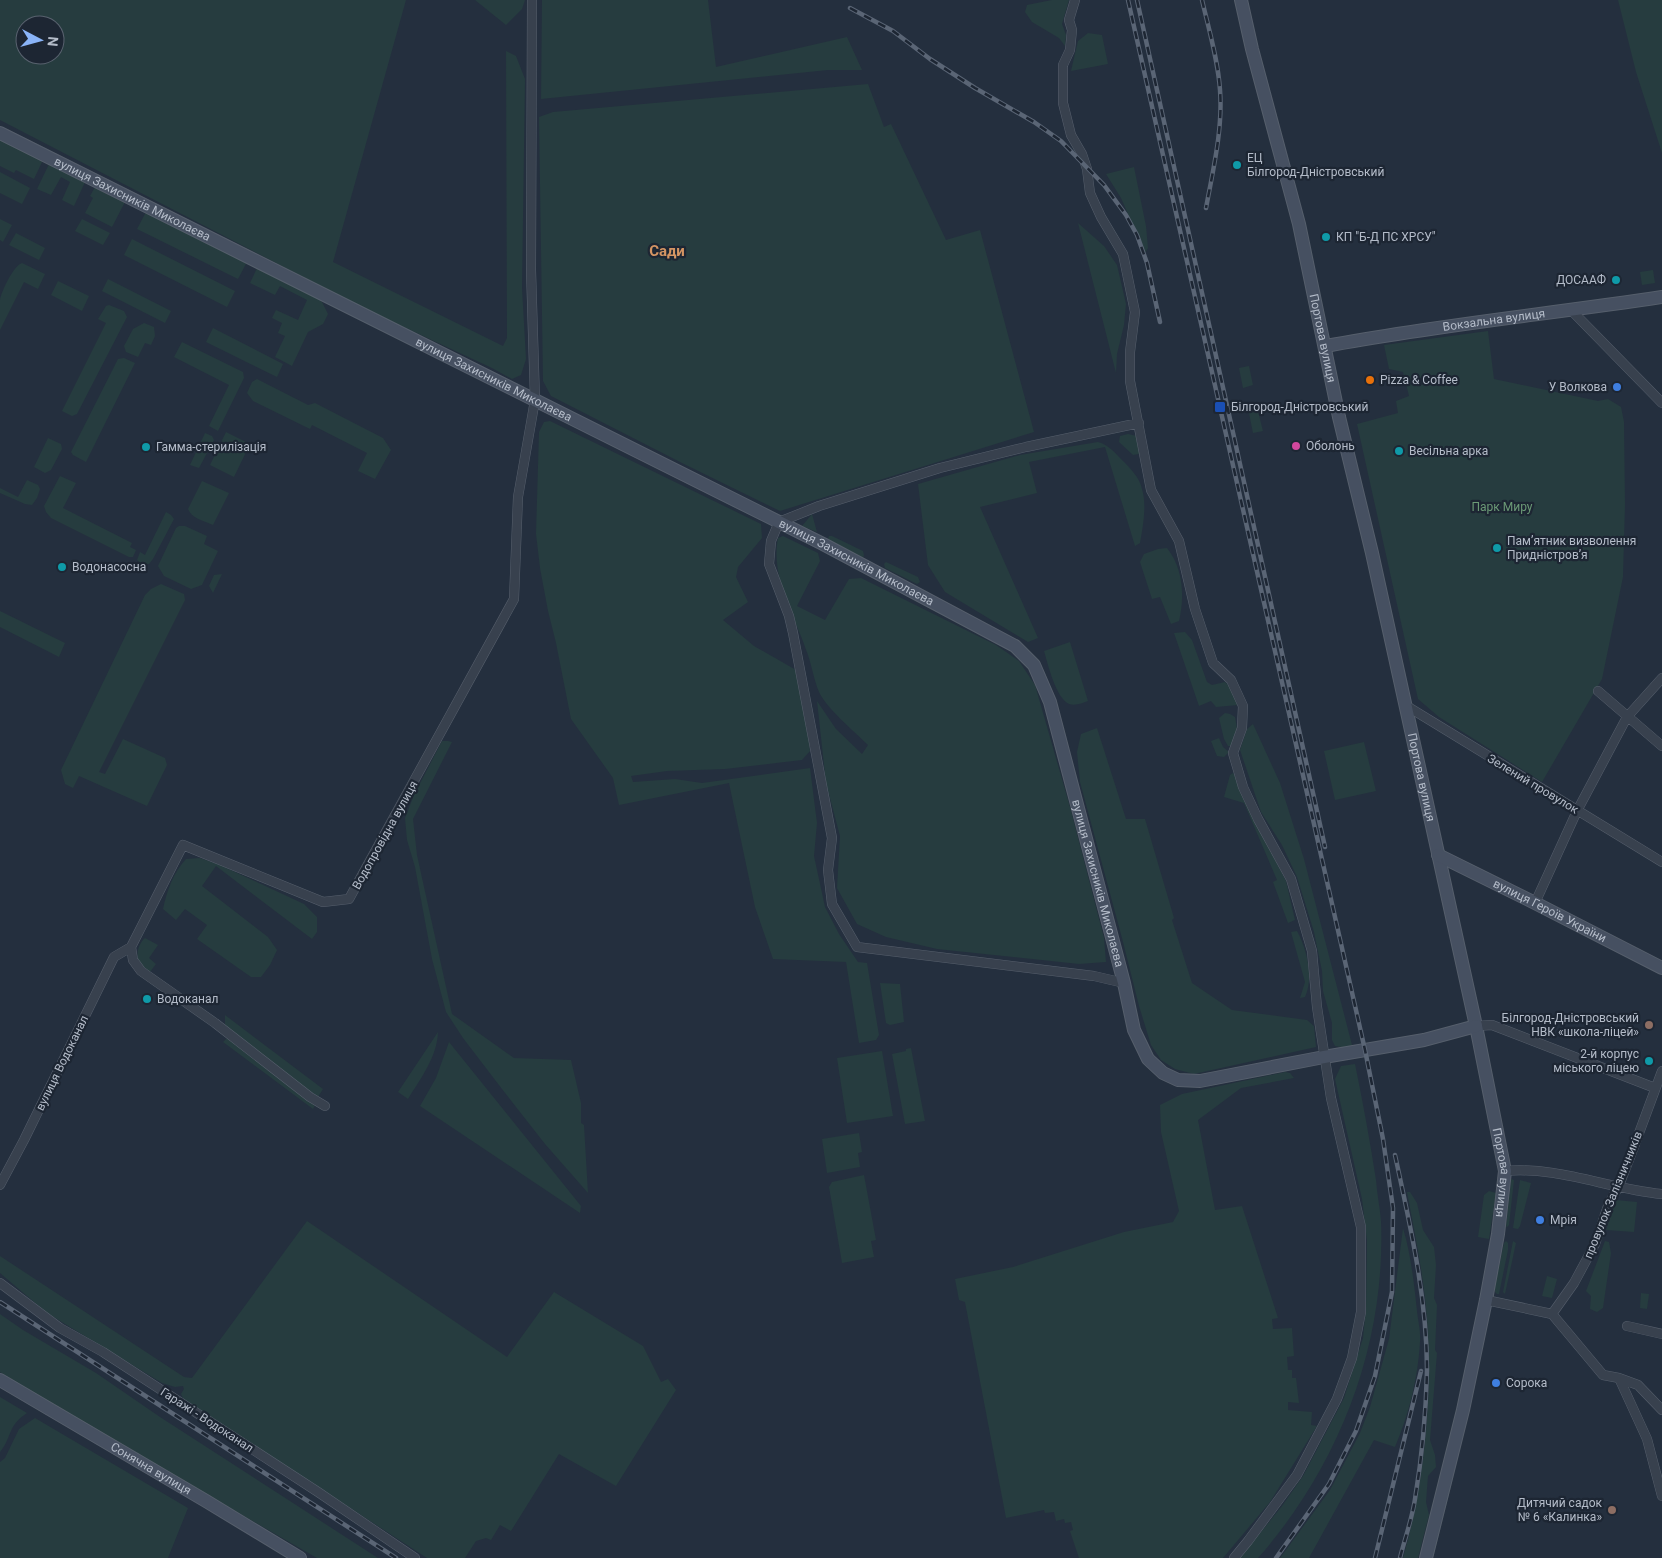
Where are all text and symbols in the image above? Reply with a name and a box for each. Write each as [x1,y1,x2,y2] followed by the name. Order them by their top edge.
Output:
[15,15,65,65] north arrow
[44,36,61,47] text: N
[1247,151,1384,179] place label: ЕЦ Білгород-Дністровський
[52,154,213,244] street label: вулиця Захисників Миколаєва
[1231,159,1243,171] marker: ЕЦ Білгород-Дністровський
[1336,230,1436,244] place label: КП "Б-Д ПС ХРСУ"
[1320,231,1332,243] marker: КП "Б-Д ПС ХРСУ"
[649,242,685,260] district label: Сади
[1556,273,1606,287] place label: ДОСААФ
[1610,274,1622,286] marker: ДОСААФ
[1307,293,1339,384] street label: Портова вулиця
[1442,306,1546,334] street label: Вокзальна вулиця
[413,335,574,424] street label: вулиця Захисників Миколаєва
[1380,373,1458,387] place label: Pizza & Coffee
[1364,374,1376,386] marker: Pizza & Coffee
[1549,380,1607,394] place label: У Волкова
[1611,381,1623,393] marker: У Волкова
[1213,400,1227,414] marker: Білгород-Дністровський
[1231,400,1368,414] place label: Білгород-Дністровський
[1306,439,1355,453] place label: Оболонь
[156,440,266,454] place label: Гамма-стерилізація
[1290,440,1302,452] marker: Оболонь
[140,441,152,453] marker: Гамма-стерилізація
[1409,444,1488,458] place label: Весільна арка
[1393,445,1405,457] marker: Весільна арка
[1471,500,1533,514] park label: Парк Миру
[777,516,936,609] street label: вулиця Захисників Миколаєва
[1507,534,1636,562] place label: Пам’ятник визволення Придністров’я
[1491,542,1503,554] marker: Пам’ятник визволення Придністров’я
[72,560,146,574] place label: Водонасосна
[56,561,68,573] marker: Водонасосна
[1405,732,1438,823] street label: Портова вулиця
[1485,751,1581,817] street label: Зелений провулок
[349,778,421,892] street label: Водопровідна вулиця
[1069,798,1127,969] street label: вулиця Захисників Миколаєва
[1491,876,1609,945] street label: вулиця Героїв України
[157,992,218,1006] place label: Водоканал
[141,993,153,1005] marker: Водоканал
[1502,1011,1639,1039] place label: Білгород-Дністровський НВК «школа-ліцей»
[33,1013,91,1113] street label: вулиця Водоканал
[1643,1019,1655,1031] marker: Білгород-Дністровський НВК «школа-ліцей»
[1553,1047,1639,1075] place label: 2-й корпус міського ліцею
[1643,1055,1655,1067] marker: 2-й корпус міського ліцею
[1490,1127,1512,1218] street label: Портова вулиця
[1581,1129,1645,1261] street label: провулок Залізничників
[1550,1213,1577,1227] place label: Мрія
[1534,1214,1546,1226] marker: Мрія
[1506,1376,1547,1390] place label: Сорока
[1490,1377,1502,1389] marker: Сорока
[158,1385,256,1455] street label: Гаражі - Водоканал
[108,1440,194,1498] street label: Сонячна вулиця
[1517,1496,1603,1524] place label: Дитячий садок № 6 «Калинка»
[1606,1504,1618,1516] marker: Дитячий садок № 6 «Калинка»

